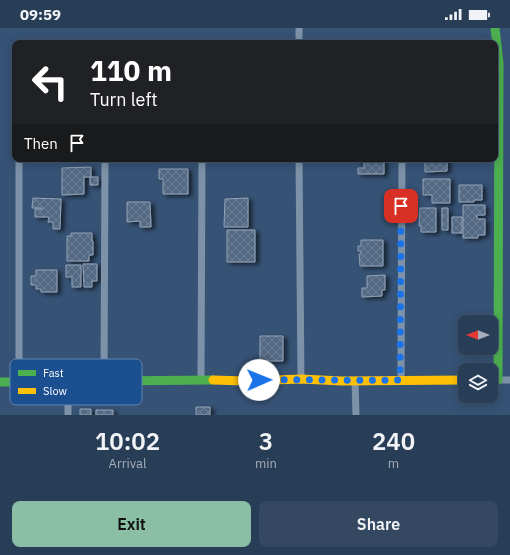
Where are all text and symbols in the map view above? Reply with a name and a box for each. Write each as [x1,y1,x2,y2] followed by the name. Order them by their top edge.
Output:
[20,5,61,24] text: 09:59
[90,52,172,89] text: 110 m
[24,56,76,108] icon: left
[90,88,158,111] text: Turn left
[66,132,88,154] icon: arrive
[24,134,58,153] text: Then
[384,189,418,223] pin
[390,195,412,217] icon: arrive
[458,315,498,355] north arrow
[458,315,498,403] map controls
[10,359,142,405] legend
[238,359,280,401] position arrow
[458,363,498,403] button: layers
[43,366,64,380] text: Fast
[43,384,67,398] text: Slow
[95,425,160,457] text: 10:02
[259,425,273,457] text: 3
[372,425,415,457] text: 240
[109,455,146,472] text: Arrival
[255,455,277,472] text: min
[388,455,399,472] text: m
[12,501,251,547] button: Exit
[259,501,498,547] button: Share

